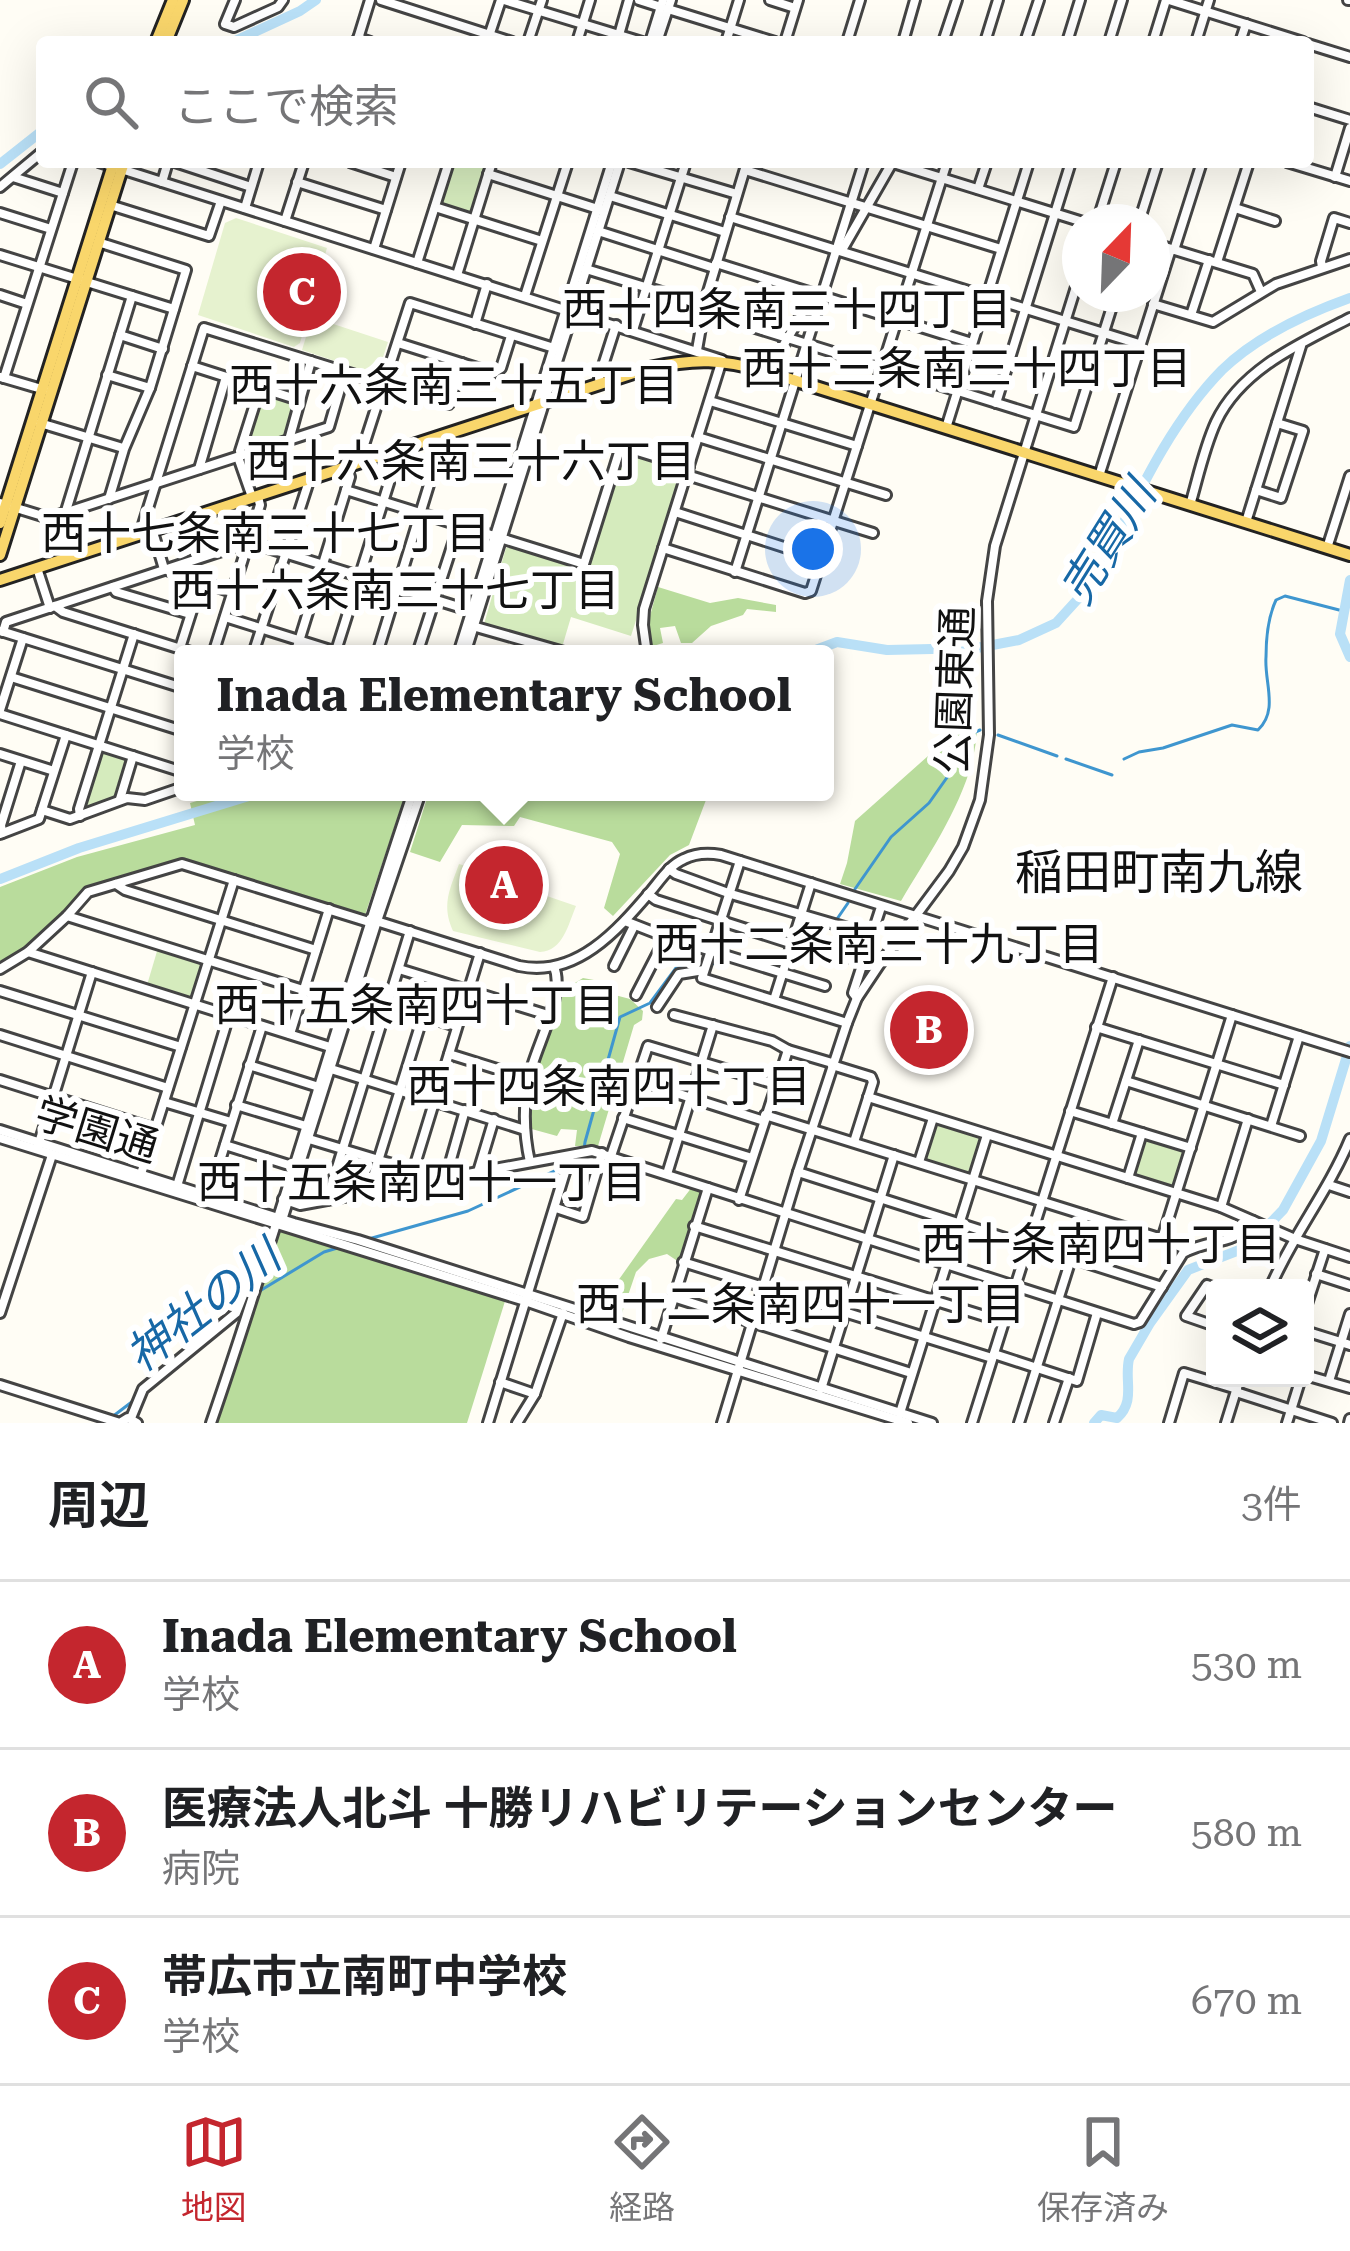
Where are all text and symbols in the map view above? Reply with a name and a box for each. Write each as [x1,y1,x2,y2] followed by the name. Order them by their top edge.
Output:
[36,36,1314,168] search box
[78,69,144,135] icon: search
[174,80,399,133] text: ここで検索
[1062,204,1170,312] north arrow
[263,247,341,337] pin: C
[562,283,1012,336] district label: 西十四条南三十四丁目
[742,342,1192,395] district label: 西十三条南三十四丁目
[229,359,679,412] district label: 西十六条南三十五丁目
[246,435,696,488] district label: 西十六条南三十六丁目
[1050,467,1168,613] water label: 売買川
[41,507,491,560] district label: 西十七条南三十七丁目
[783,519,843,579] your location
[170,564,620,617] district label: 西十六条南三十七丁目
[928,605,982,775] street label: 公園東通
[174,645,834,801] popup
[217,669,791,722] text: Inada Elementary School
[217,731,295,777] text: 学校
[465,840,543,930] pin: A
[1015,845,1303,901] district label: 稲田町南九線
[654,918,1104,971] district label: 西十二条南三十九丁目
[214,979,620,1032] district label: 西十五条南四十丁目
[890,985,968,1075] pin: B
[406,1060,812,1113] district label: 西十四条南四十丁目
[30,1088,164,1172] street label: 学園通
[197,1156,647,1209] district label: 西十五条南四十一丁目
[921,1218,1281,1271] district label: 西十条南四十丁目
[116,1227,293,1382] water label: 神社の川
[576,1278,1026,1331] district label: 西十二条南四十一丁目
[1206,1279,1314,1387] map controls
[1206,1279,1314,1387] button: layers
[48,1476,150,1535] text: 周辺
[1241,1482,1302,1528] text: 3件
[162,1610,737,1663] text: Inada Elementary School
[73,1642,101,1688] text: A
[1191,1642,1302,1688] text: 530 m
[162,1672,240,1718] text: 学校
[162,1782,1118,1835] text: 医療法人北斗 十勝リハビリテーションセンター
[73,1810,101,1856] text: B
[1191,1810,1302,1856] text: 580 m
[162,1846,240,1892] text: 病院
[162,1950,567,2003] text: 帯広市立南町中学校
[73,1978,101,2024] text: C
[1191,1978,1302,2024] text: 670 m
[162,2014,240,2060] text: 学校
[181,2109,247,2229] tab: 地図
[609,2109,675,2229] tab: 経路
[1037,2109,1169,2229] tab: 保存済み

